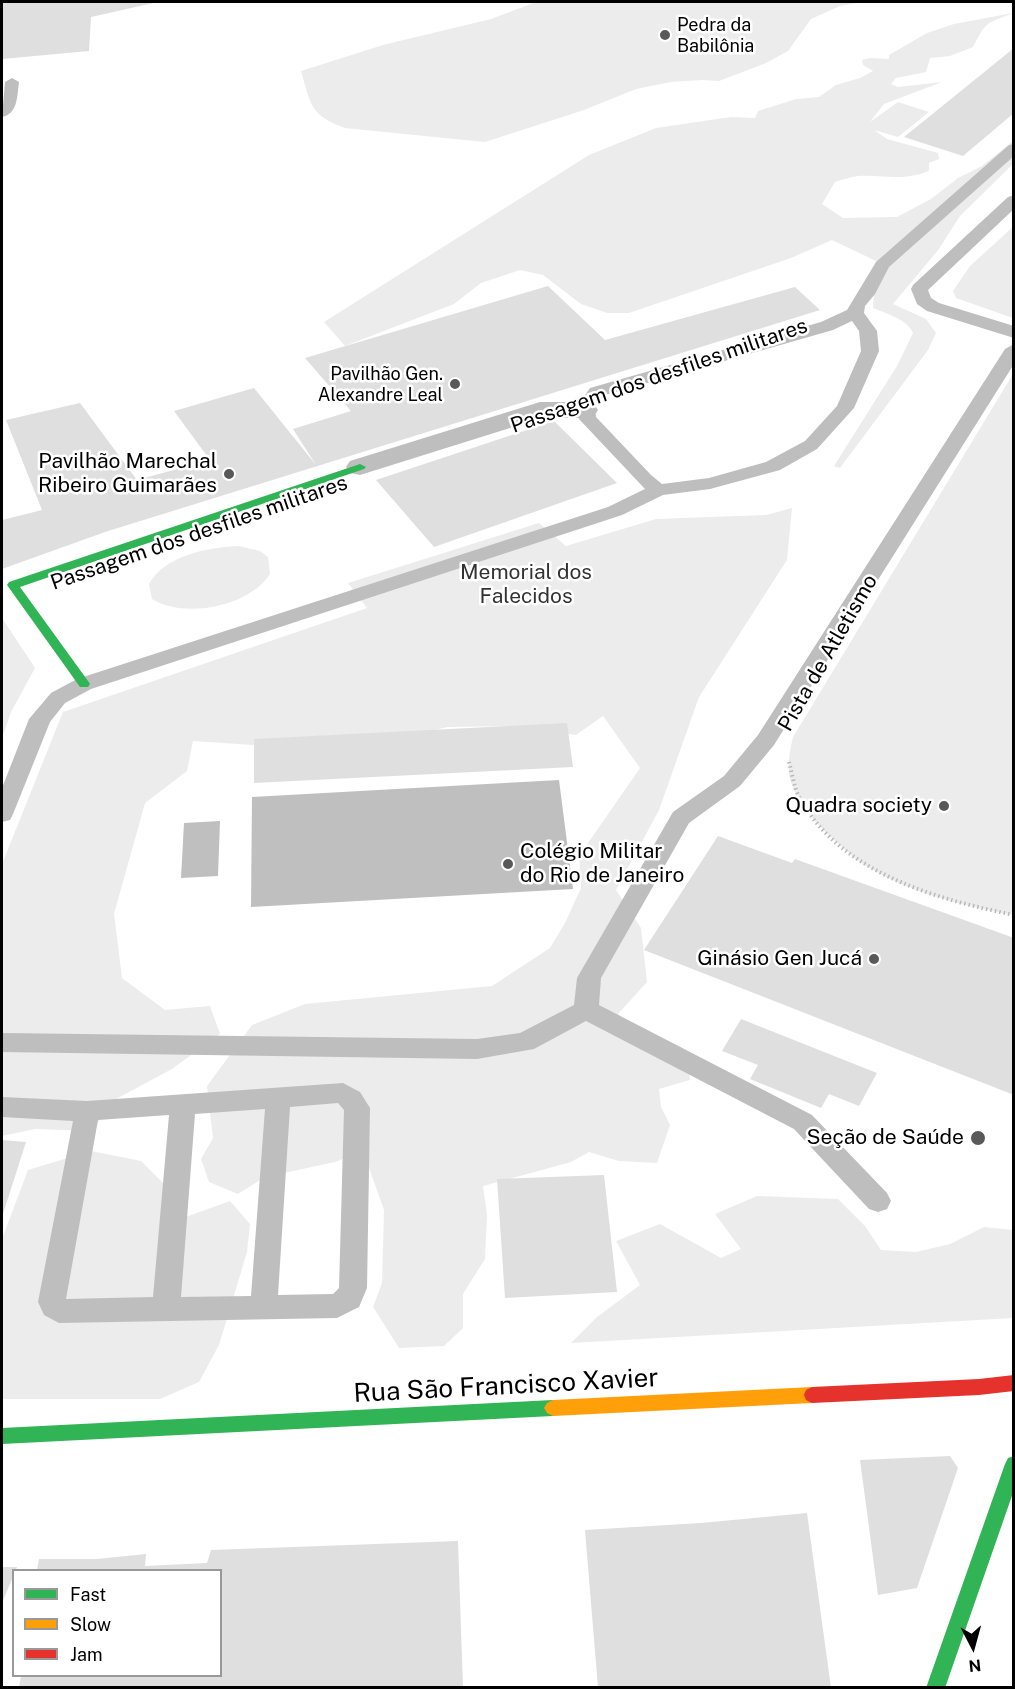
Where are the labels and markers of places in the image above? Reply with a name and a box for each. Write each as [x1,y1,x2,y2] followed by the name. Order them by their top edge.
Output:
[677,14,754,57] place label: Pedra da Babilônia
[658,28,672,42] marker: Pedra da Babilônia
[318,363,443,406] place label: Pavilhão Gen. Alexandre Leal
[448,377,462,391] marker: Pavilhão Gen. Alexandre Leal
[38,449,217,499] place label: Pavilhão Marechal Ribeiro Guimarães
[222,467,236,481] marker: Pavilhão Marechal Ribeiro Guimarães
[785,793,932,819] place label: Quadra society
[937,799,951,813] marker: Quadra society
[520,839,684,889] place label: Colégio Militar do Rio de Janeiro
[501,857,515,871] marker: Colégio Militar do Rio de Janeiro
[697,946,862,972] place label: Ginásio Gen Jucá
[867,952,881,966] marker: Ginásio Gen Jucá
[806,1125,964,1151] place label: Seção de Saúde
[969,1129,987,1147] marker: Seção de Saúde

